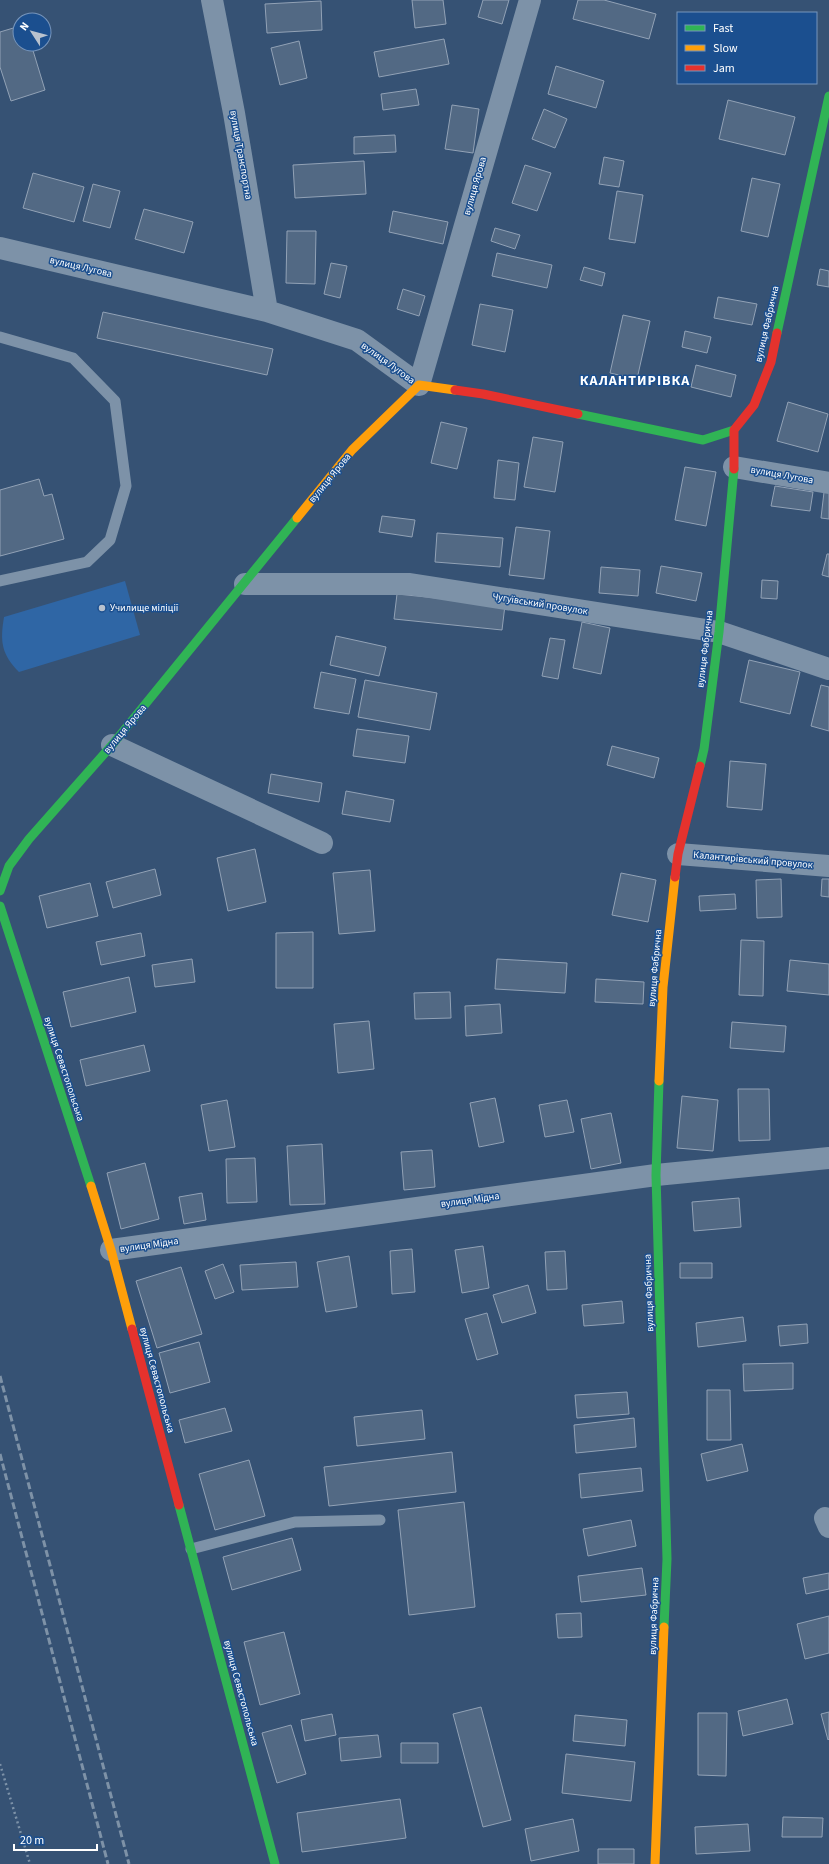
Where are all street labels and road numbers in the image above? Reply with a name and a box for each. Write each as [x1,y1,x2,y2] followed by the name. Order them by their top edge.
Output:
[226,109,256,201] street label: вулиця Транспортна
[460,155,490,217] street label: вулиця Ярова
[48,253,114,281] street label: вулиця Лугова
[751,284,783,364] street label: вулиця Фабрична
[358,339,418,387] street label: вулиця Лугова
[306,450,354,506] street label: вулиця Ярова
[750,463,814,487] street label: вулиця Лугова
[491,590,589,618] street label: Чугуївський провулок
[693,609,717,689] street label: вулиця Фабрична
[100,701,150,757] street label: вулиця Ярова
[693,848,813,872] street label: Калантирівський провулок
[645,929,665,1007] street label: вулиця Фабрична
[41,1015,87,1123] street label: вулиця Севастопольська
[440,1189,500,1211] street label: вулиця Мідна
[119,1234,179,1256] street label: вулиця Мідна
[641,1254,657,1332] street label: вулиця Фабрична
[136,1326,178,1434] street label: вулиця Севастопольська
[646,1577,662,1655] street label: вулиця Фабрична
[220,1639,262,1747] street label: вулиця Севастопольська

